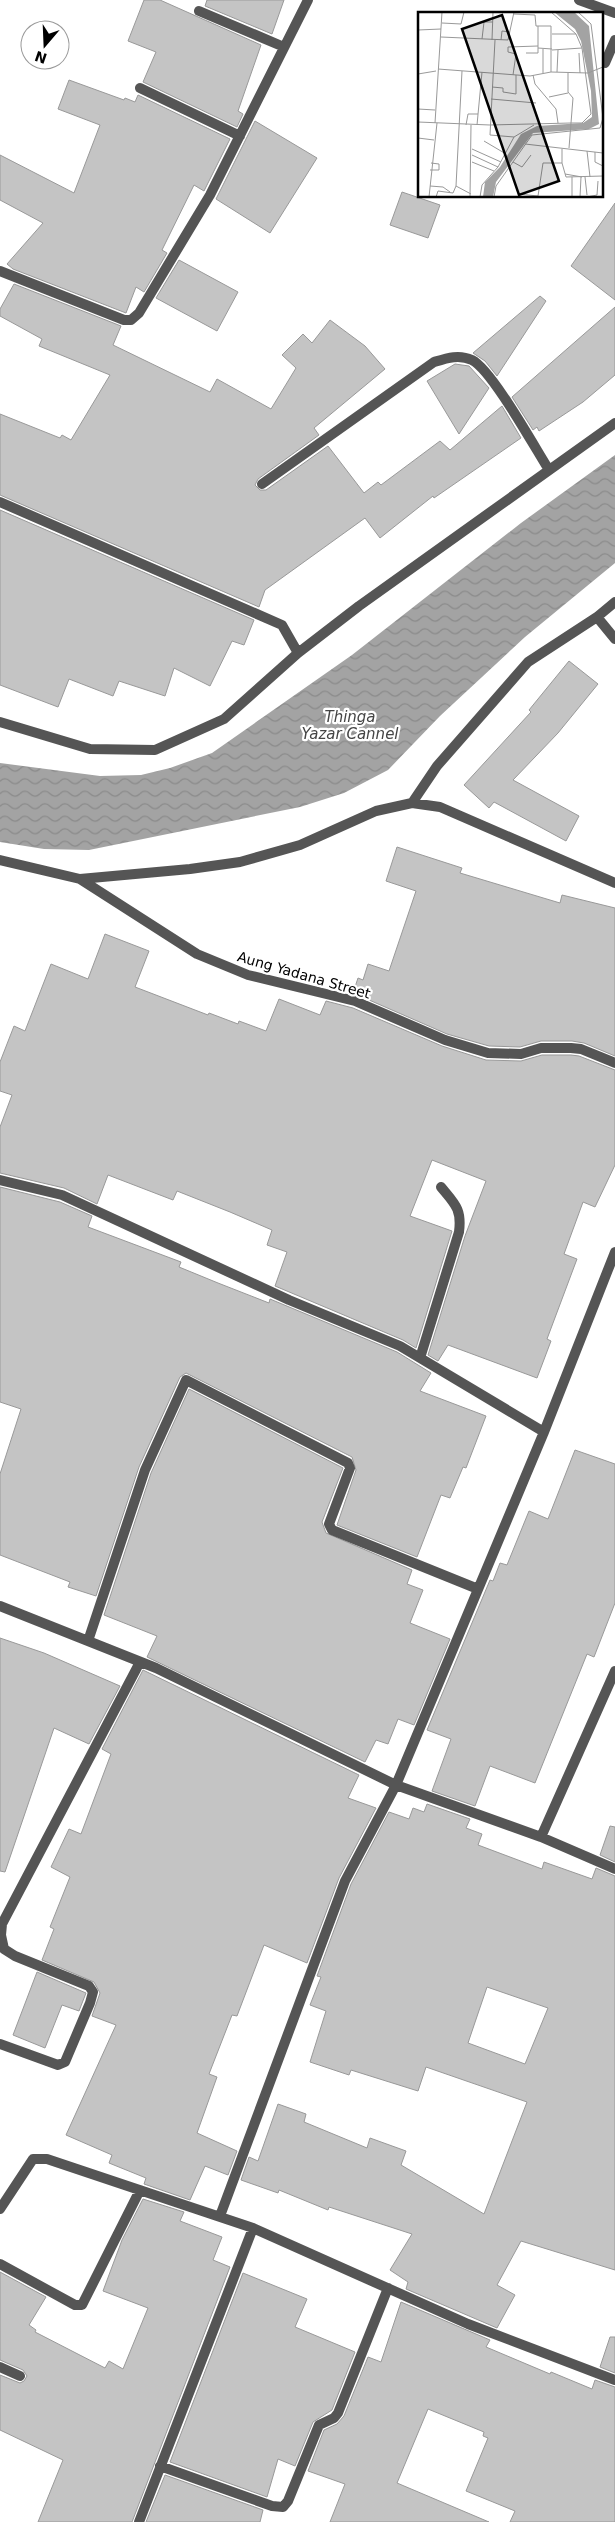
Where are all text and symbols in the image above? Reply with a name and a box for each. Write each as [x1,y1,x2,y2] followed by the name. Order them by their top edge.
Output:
[418,12,602,198] inset map
[20,20,70,70] north arrow
[33,48,49,67] text: N
[301,708,399,743] water label: Thinga Yazar Cannel
[236,948,373,1002] street label: Aung Yadana Street

